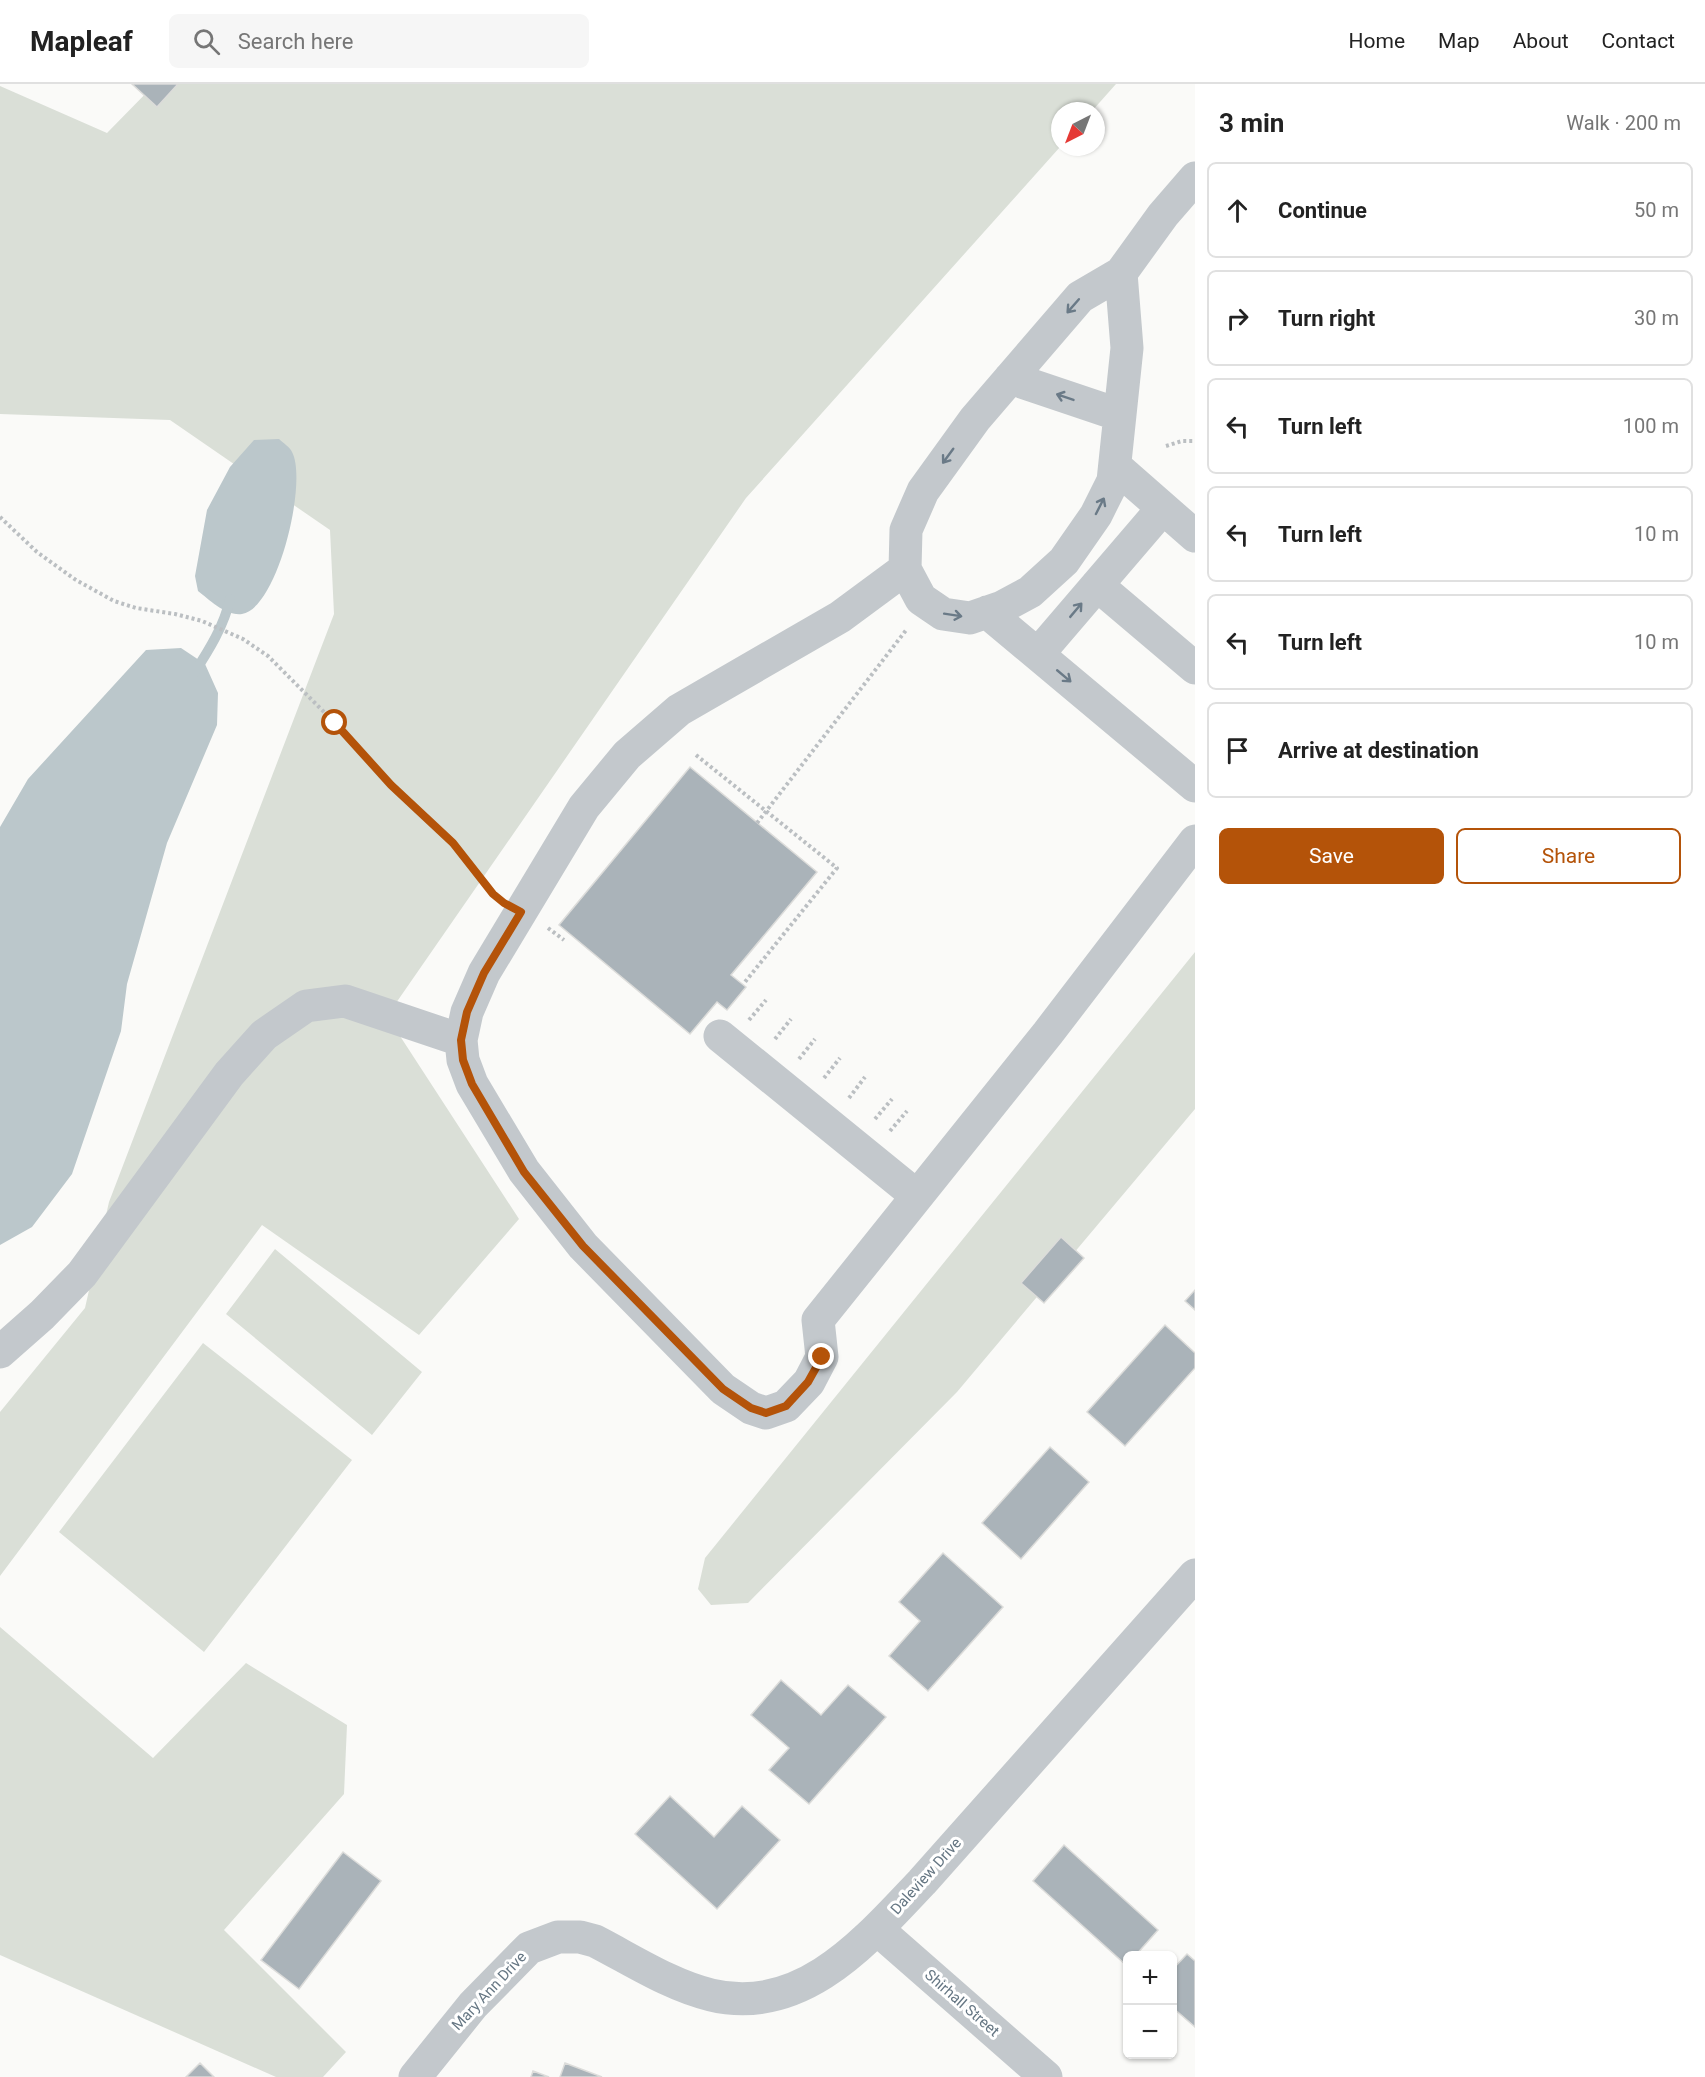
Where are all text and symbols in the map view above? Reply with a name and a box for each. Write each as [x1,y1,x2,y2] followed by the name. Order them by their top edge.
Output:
[169,14,589,68] search box
[30,25,133,58] text: Mapleaf
[190,25,223,58] icon: search
[238,29,354,54] text: Search here
[1349,29,1405,53] text: Home
[1438,29,1480,53] text: Map
[1513,29,1569,53] text: About
[1602,29,1675,53] text: Contact
[1051,102,1105,156] north arrow
[1219,108,1284,138] text: 3 min
[1566,111,1681,135] text: Walk · 200 m
[1221,194,1254,227] icon: ahead
[1278,198,1367,223] text: Continue
[1634,198,1679,222] text: 50 m
[1066,298,1080,313] one-way arrow
[1221,302,1254,335] icon: right
[1278,306,1375,331] text: Turn right
[1634,306,1679,330] text: 30 m
[1056,390,1075,401] one-way arrow
[1221,410,1254,443] icon: left
[1278,414,1362,439] text: Turn left
[1623,414,1679,438] text: 100 m
[942,447,954,463] one-way arrow
[1095,497,1107,515] one-way arrow
[1221,518,1254,551] icon: left
[1278,522,1362,547] text: Turn left
[1634,522,1679,546] text: 10 m
[1070,602,1083,618] one-way arrow
[942,610,962,621] one-way arrow
[1221,626,1254,659] icon: left
[1278,630,1362,655] text: Turn left
[1634,630,1679,654] text: 10 m
[1056,669,1071,683] one-way arrow
[321,709,347,735] route start
[1221,734,1254,767] icon: arrive
[1278,738,1479,763] text: Arrive at destination
[1219,828,1444,884] button: Save
[1456,828,1681,884] button: Share
[808,1343,834,1369] route end
[887,1834,965,1918] street label: Daleview Drive
[448,1948,530,2034] street label: Mary Ann Drive
[1123,1951,1177,2059] map controls
[1123,1951,1177,2005] button: +
[921,1966,1003,2040] street label: Shirhall Street
[1123,2005,1177,2059] button: −

